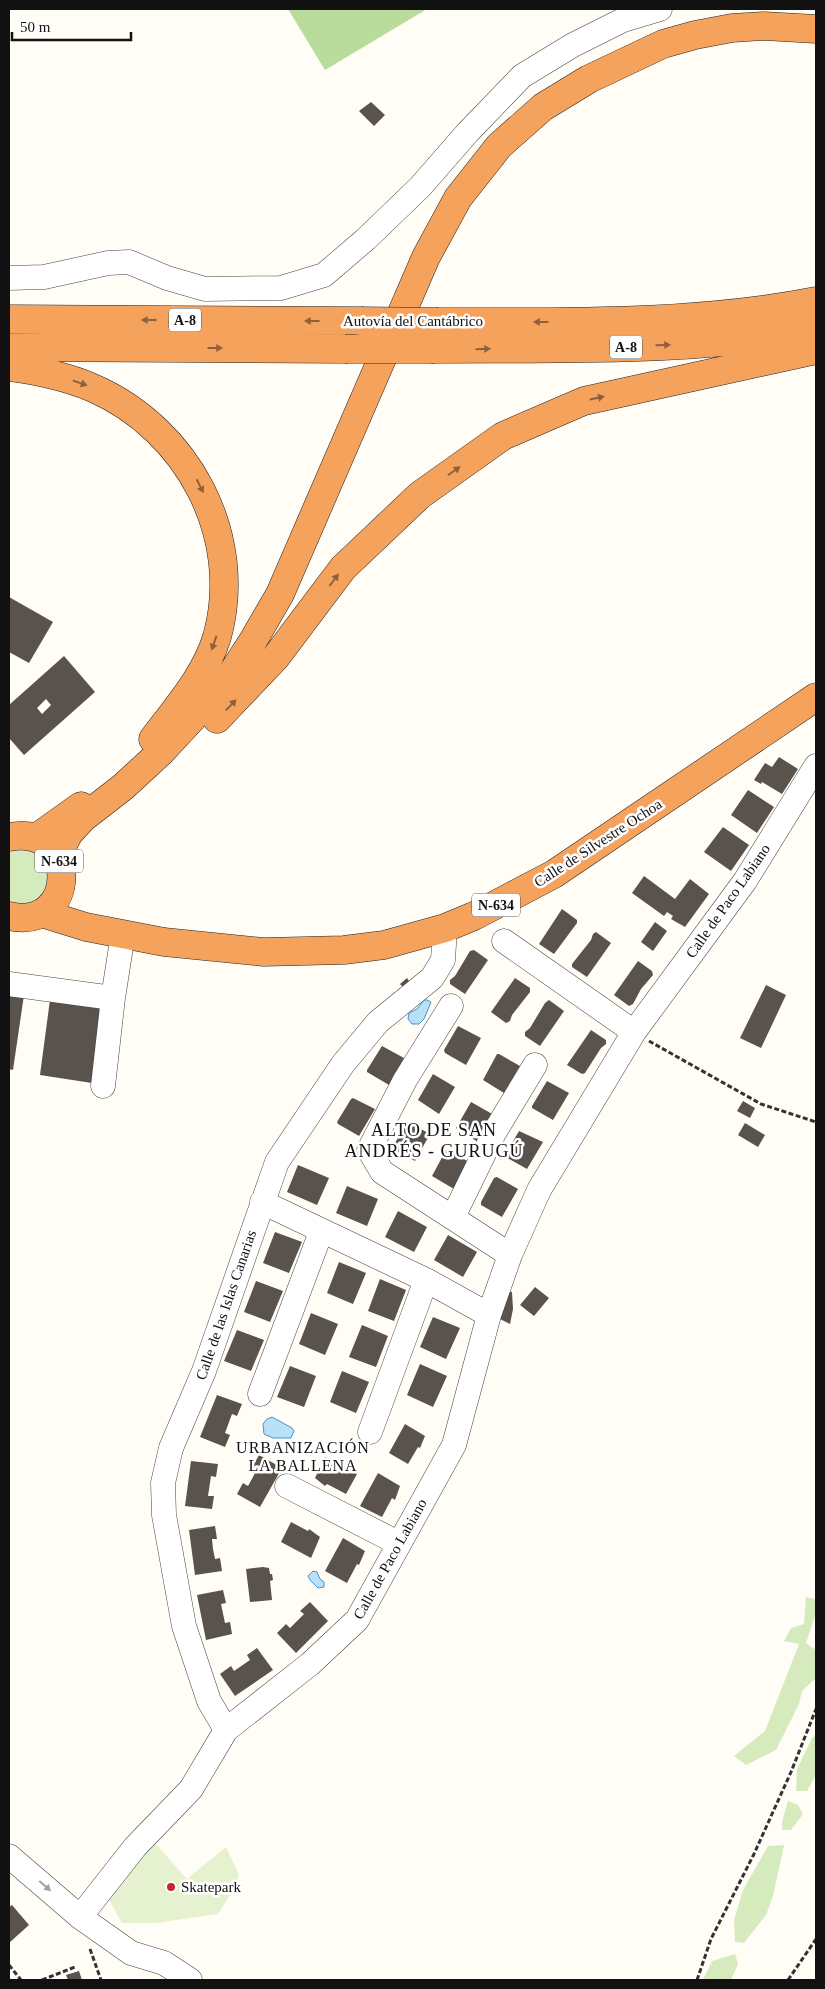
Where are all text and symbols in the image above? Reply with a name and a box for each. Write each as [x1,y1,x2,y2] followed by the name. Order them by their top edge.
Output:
[12,10,131,42] scale bar
[20,19,51,35] text: 50 m
[169,308,201,332] road number: A-8
[343,313,483,329] street label: Autovía del Cantábrico
[141,316,157,324] one-way arrow
[304,317,320,325] one-way arrow
[533,318,549,326] one-way arrow
[610,336,642,358] road number: A-8
[655,341,671,349] one-way arrow
[207,344,223,352] one-way arrow
[475,345,491,353] one-way arrow
[72,380,87,387] one-way arrow
[590,394,605,402] one-way arrow
[447,466,461,476] one-way arrow
[196,479,204,493] one-way arrow
[329,573,339,587] one-way arrow
[210,636,217,651] one-way arrow
[224,699,236,711] one-way arrow
[531,796,665,890] street label: Calle de Silvestre Ochoa
[683,841,773,961] street label: Calle de Paco Labiano
[35,849,83,872] road number: N-634
[472,894,520,916] road number: N-634
[344,1120,524,1161] district label: ALTO DE SAN ANDRÉS - GURUGÚ
[193,1228,259,1382] street label: Calle de las Islas Canarias
[236,1438,370,1474] district label: URBANIZACIÓN LA BALLENA
[350,1496,430,1622] street label: Calle de Paco Labiano
[181,1879,241,1895] place label: Skatepark
[38,1880,50,1892] one-way arrow
[165,1881,177,1893] marker: Skatepark

